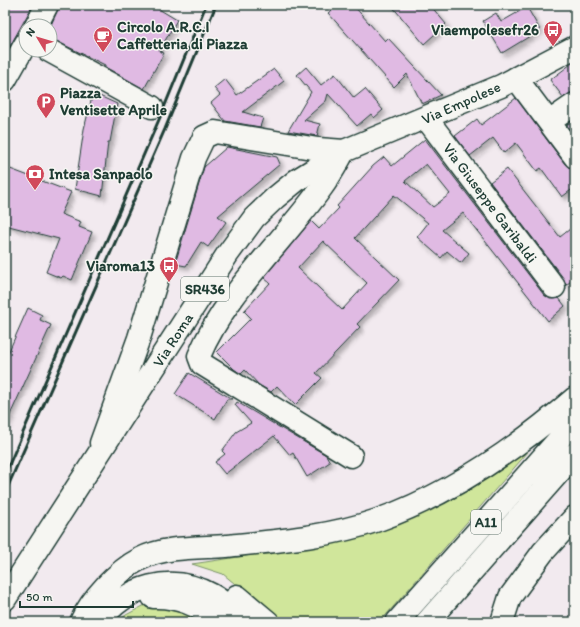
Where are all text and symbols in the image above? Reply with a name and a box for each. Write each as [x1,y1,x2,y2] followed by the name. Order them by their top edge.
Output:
[18,18,58,58] north arrow
[117,18,248,53] place label: Circolo A.R.C.I Caffetteria di Piazza
[542,19,564,47] bus stop icon: Viaempolesefr26
[431,21,539,40] place label: Viaempolesefr26
[23,25,38,39] text: N
[92,25,114,53] cafe icon: Circolo A.R.C.I Caffetteria di Piazza
[419,78,503,128] street label: Via Empolese
[60,84,167,120] place label: Piazza Ventisette Aprile
[35,91,57,119] parking icon: Piazza Ventisette Aprile
[439,139,541,267] street label: Via Giuseppe Garibaldi
[24,163,46,191] bank icon: Intesa Sanpaolo
[49,165,153,184] place label: Intesa Sanpaolo
[158,255,180,283] bus stop icon: Viaroma13
[86,257,155,275] place label: Viaroma13
[181,277,229,301] road number: SR436
[149,309,197,370] street label: Via Roma
[471,510,501,534] road number: A11
[20,583,133,609] scale bar
[26,590,52,604] text: 50 m

